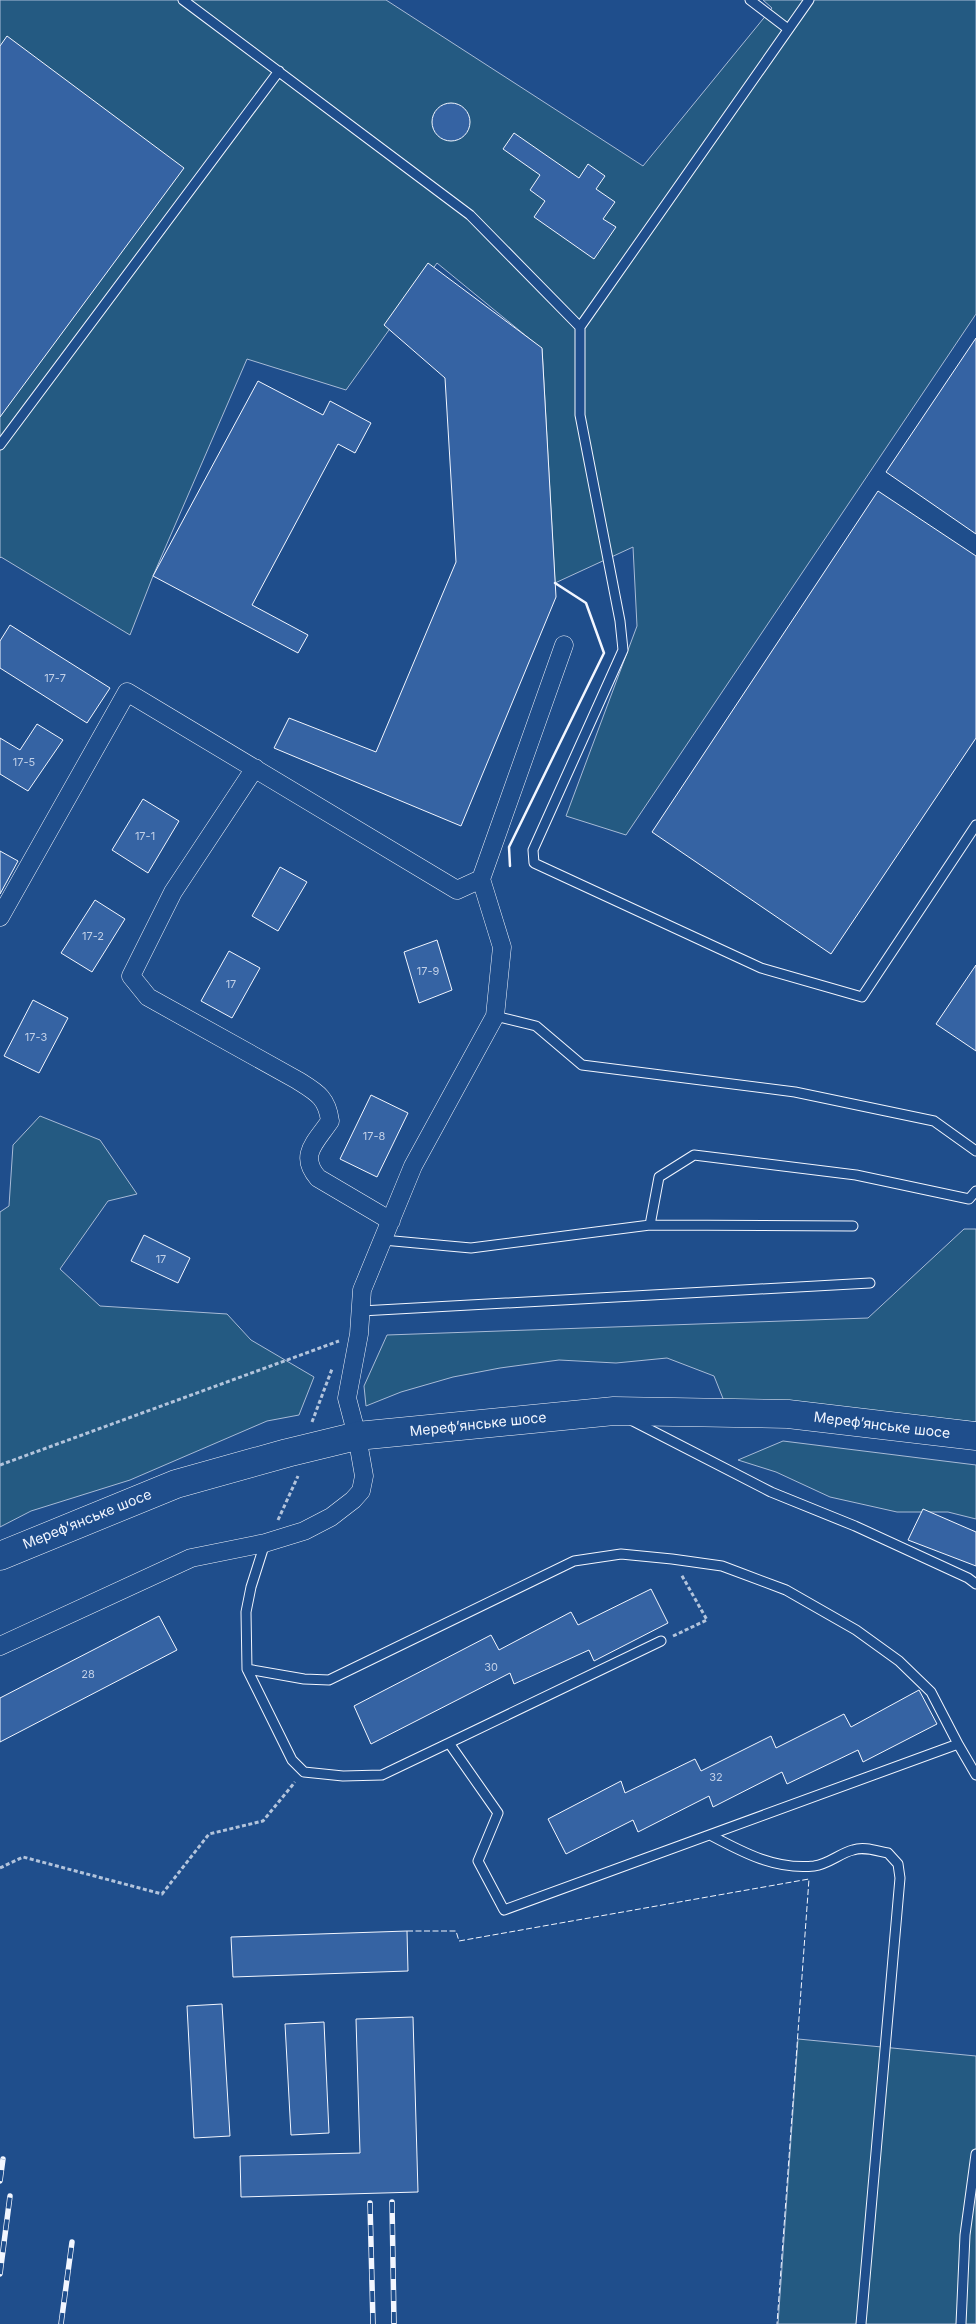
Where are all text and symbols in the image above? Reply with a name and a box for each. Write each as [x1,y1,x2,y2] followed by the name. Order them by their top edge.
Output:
[44,671,66,685] house number: 17-7
[13,755,36,769] house number: 17-5
[135,829,155,843] house number: 17-1
[82,929,104,943] house number: 17-2
[417,964,439,978] house number: 17-9
[226,977,236,991] house number: 17
[25,1030,47,1044] house number: 17-3
[363,1129,385,1143] house number: 17-8
[156,1252,166,1266] house number: 17
[409,1408,547,1439] street label: Мереф’янське шосе
[813,1408,951,1441] street label: Мереф’янське шосе
[20,1485,154,1552] street label: Мереф’янське шосе
[484,1660,498,1674] house number: 30
[81,1667,95,1681] house number: 28
[709,1770,723,1784] house number: 32

